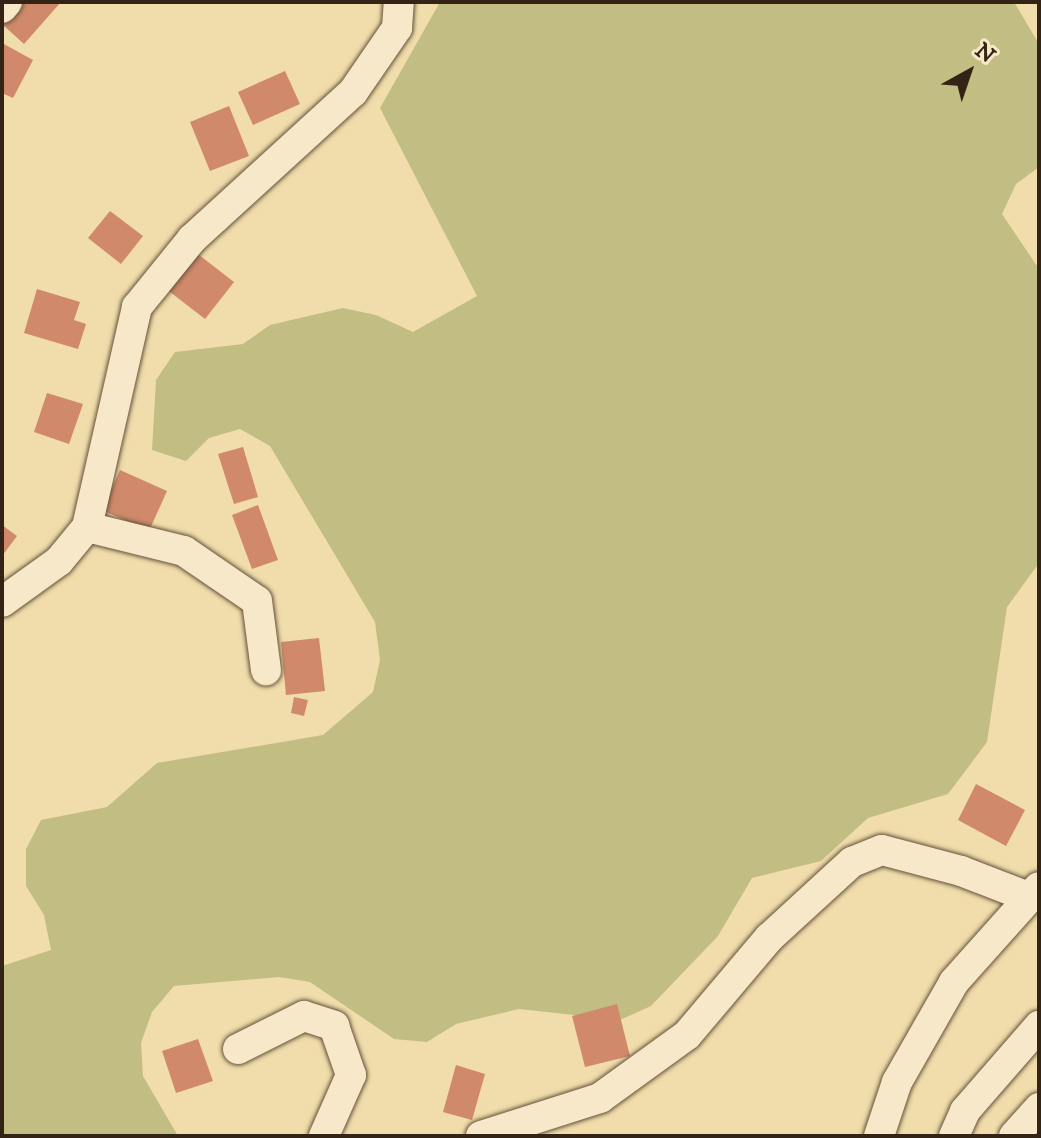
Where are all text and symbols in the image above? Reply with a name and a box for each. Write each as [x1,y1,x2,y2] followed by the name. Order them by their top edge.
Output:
[929,32,1009,112] north arrow
[969,37,1000,69] text: N

